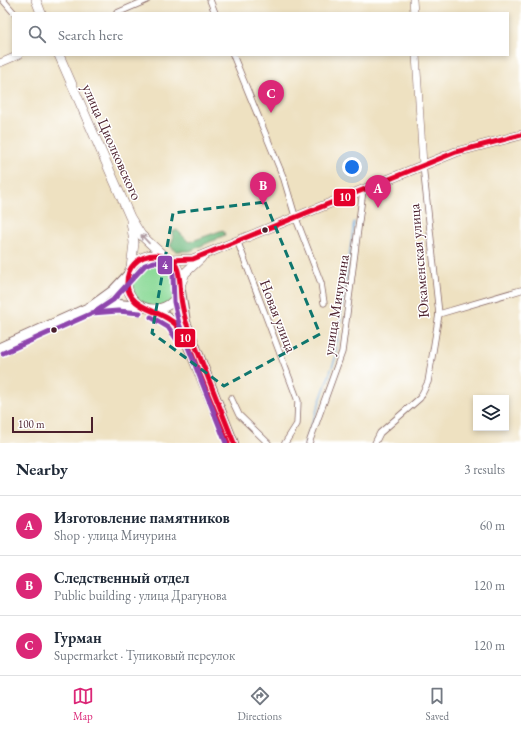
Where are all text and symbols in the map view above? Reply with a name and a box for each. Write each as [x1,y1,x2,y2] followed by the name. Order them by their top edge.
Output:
[12,12,509,56] search box
[26,23,48,45] icon: search
[58,25,123,44] text: Search here
[258,80,284,113] pin: C
[78,81,147,203] street label: улица Циолковского
[342,157,362,177] your location
[250,172,276,205] pin: B
[365,175,391,208] pin: A
[333,188,356,207] line badge: 10
[339,190,351,204] text: 10
[404,203,433,319] street label: Юкаменская улица
[260,225,270,235] unlabelled marker
[140,234,150,244] one-way arrow
[318,253,353,357] street label: улица Мичурина
[157,255,173,275] line badge: 4
[162,258,168,272] text: 4
[256,277,301,355] street label: Новая улица
[49,325,59,335] unlabelled marker
[174,328,196,348] line badge: 10
[179,331,191,345] text: 10
[473,395,509,431] map controls
[473,395,509,431] button: layers
[12,415,93,434] scale bar
[18,417,45,431] text: 100 m
[16,458,68,480] text: Nearby
[464,461,505,478] text: 3 results
[54,508,230,527] text: Изготовление памятников
[24,517,34,534] text: A
[480,517,505,534] text: 60 m
[54,527,176,544] text: Shop · улица Мичурина
[54,568,190,587] text: Следственный отдел
[25,577,33,594] text: B
[474,577,505,594] text: 120 m
[54,587,227,604] text: Public building · улица Драгунова
[54,628,102,647] text: Гурман
[24,637,34,654] text: C
[474,637,505,654] text: 120 m
[54,647,235,664] text: Supermarket · Тупиковый переулок
[72,685,94,723] tab: Map
[238,685,282,723] tab: Directions
[426,685,449,723] tab: Saved

